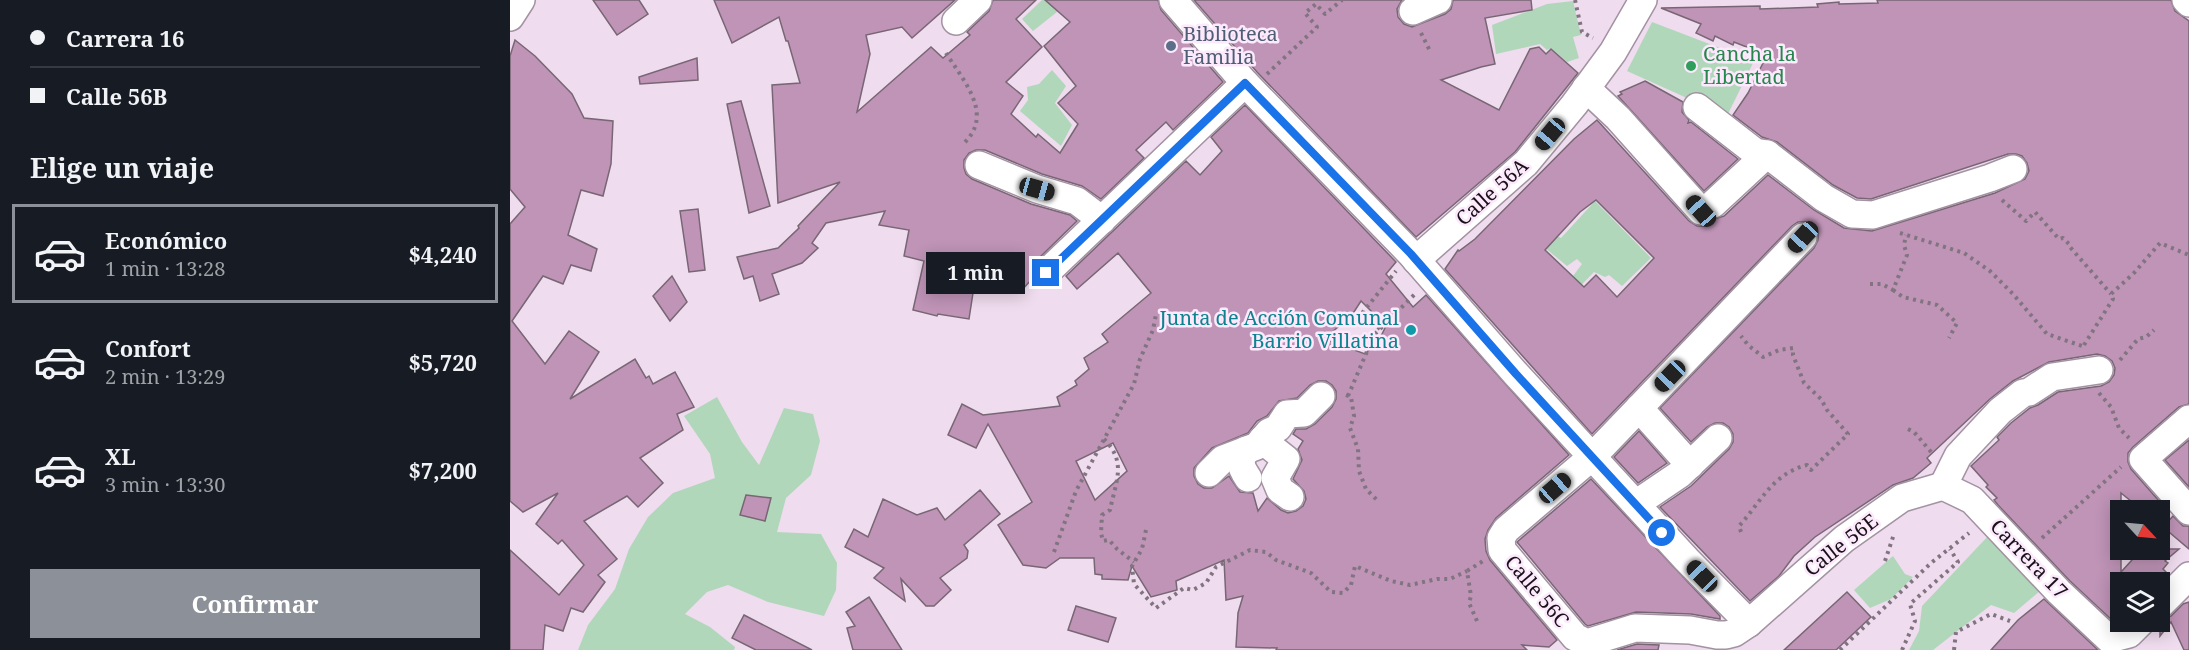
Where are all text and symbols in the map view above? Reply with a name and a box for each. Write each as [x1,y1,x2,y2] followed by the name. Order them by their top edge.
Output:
[1183,20,1278,70] place label: Biblioteca Familia
[66,23,184,53] text: Carrera 16
[1164,39,1178,53] marker: Biblioteca Familia
[1703,40,1796,90] place label: Cancha la Libertad
[1684,59,1698,73] marker: Cancha la Libertad
[66,81,167,111] text: Calle 56B
[1532,114,1568,154] car
[30,149,214,186] text: Elige un viaje
[1450,151,1534,231] street label: Calle 56A
[1017,175,1057,203] car
[1682,192,1720,230] car
[1784,218,1822,256] car
[105,225,227,255] text: Económico
[33,227,87,281] icon: car
[408,239,477,269] text: $4,240
[926,252,1025,294] callout: 1 min
[105,255,225,282] text: 1 min · 13:28
[947,259,1004,286] text: 1 min
[1032,259,1059,286] route end
[1158,304,1399,354] place label: Junta de Acción Comunal Barrio Villatina
[1404,323,1418,337] marker: Junta de Acción Comunal Barrio Villatina
[105,333,191,363] text: Confort
[33,335,87,389] icon: car
[408,347,477,377] text: $5,720
[1651,357,1689,395] car
[105,363,225,390] text: 2 min · 13:29
[105,441,136,471] text: XL
[33,443,87,497] icon: car
[408,455,477,485] text: $7,200
[1536,469,1574,507] car
[105,471,225,498] text: 3 min · 13:30
[2110,500,2170,560] north arrow
[2110,500,2170,632] map controls
[1798,507,1883,582] street label: Calle 56E
[1985,513,2074,604] street label: Carrera 17
[1648,519,1675,546] route start
[1499,549,1576,632] street label: Calle 56C
[1683,557,1721,595] car
[30,569,480,638] button: Confirmar
[2110,572,2170,632] button: layers

